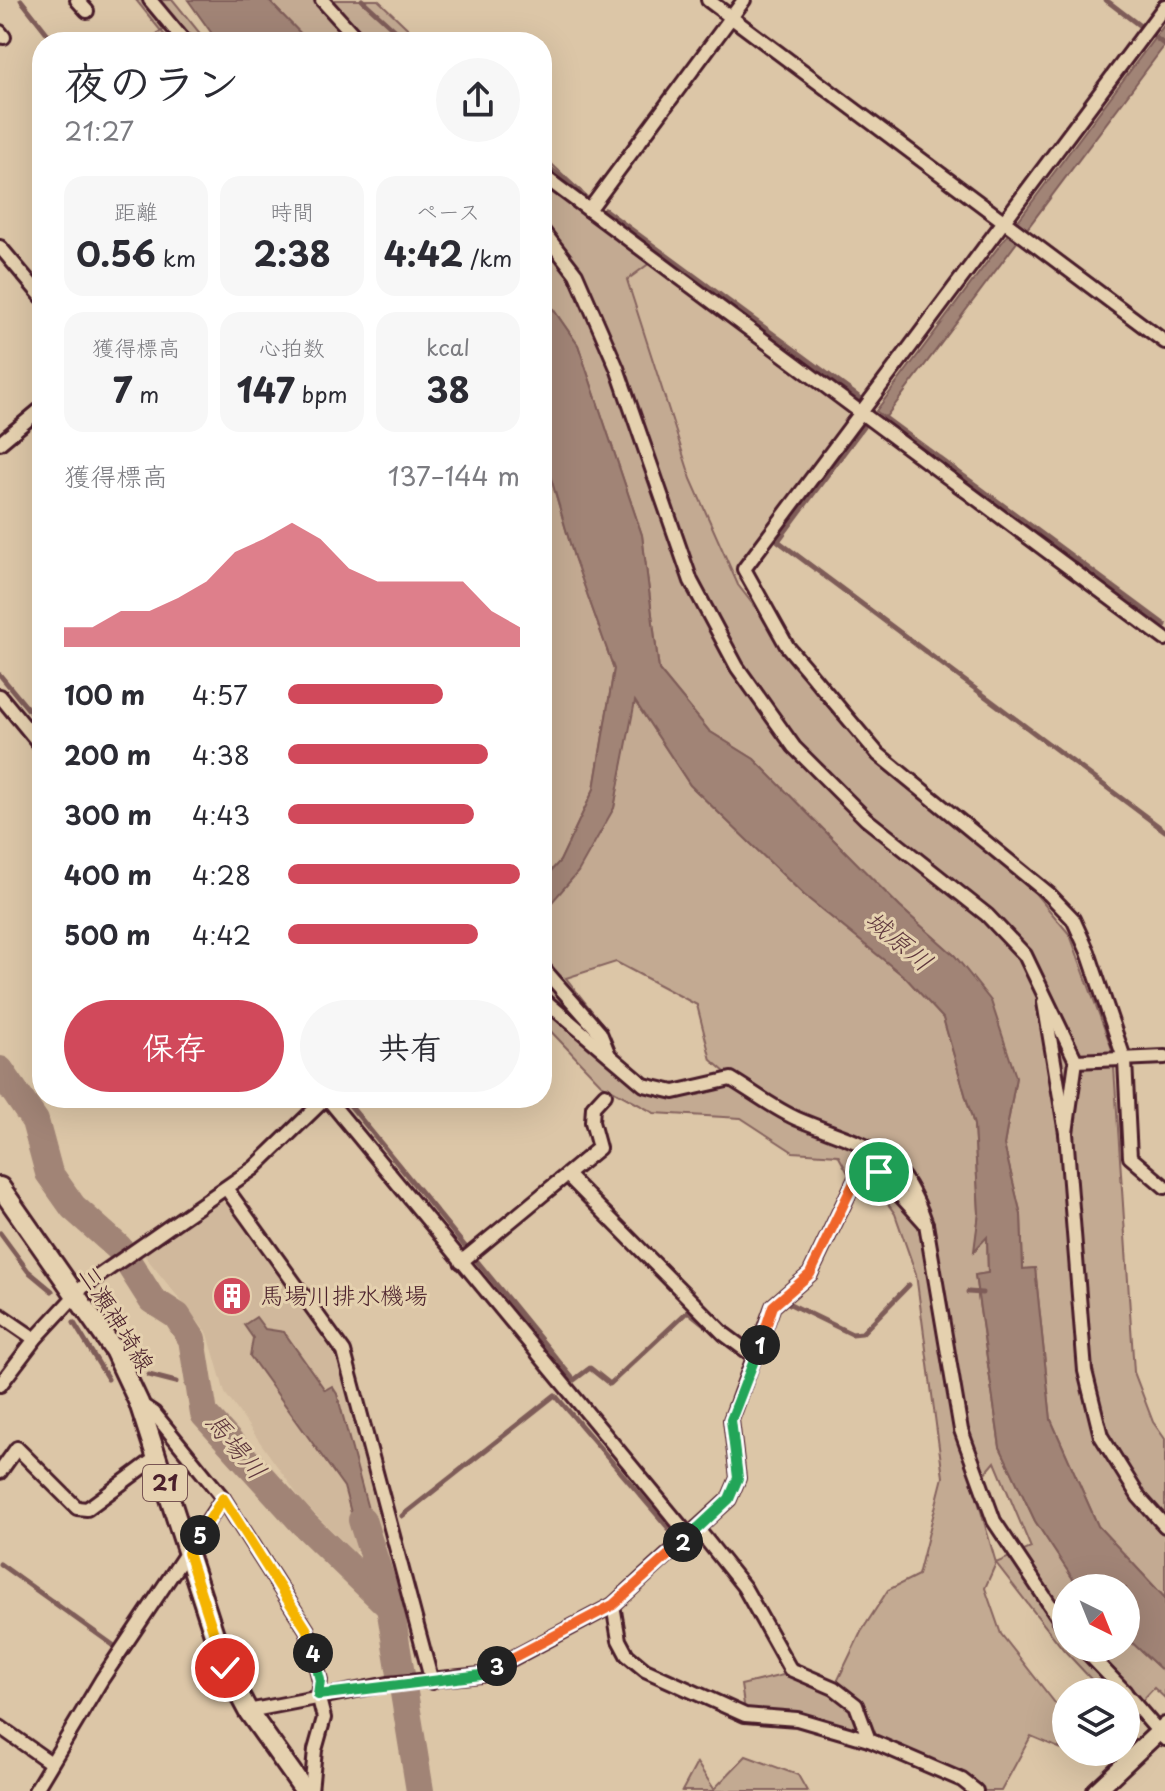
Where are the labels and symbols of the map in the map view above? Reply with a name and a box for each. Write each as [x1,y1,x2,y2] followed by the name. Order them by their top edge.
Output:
[858,900,942,980] water label: 城原川
[845,1138,913,1206] pin
[71,1258,165,1378] street label: 三瀬神埼線
[211,1275,253,1317] building icon: 馬場川排水機場
[260,1276,428,1312] place label: 馬場川排水機場
[740,1325,780,1365] pin: 1
[197,1403,277,1487] water label: 馬場川
[143,1465,187,1501] road number: 21
[180,1515,220,1555] pin: 5
[663,1522,703,1562] pin: 2
[1052,1574,1140,1662] north arrow
[293,1633,333,1673] pin: 4
[191,1634,259,1702] pin
[477,1646,517,1686] pin: 3

